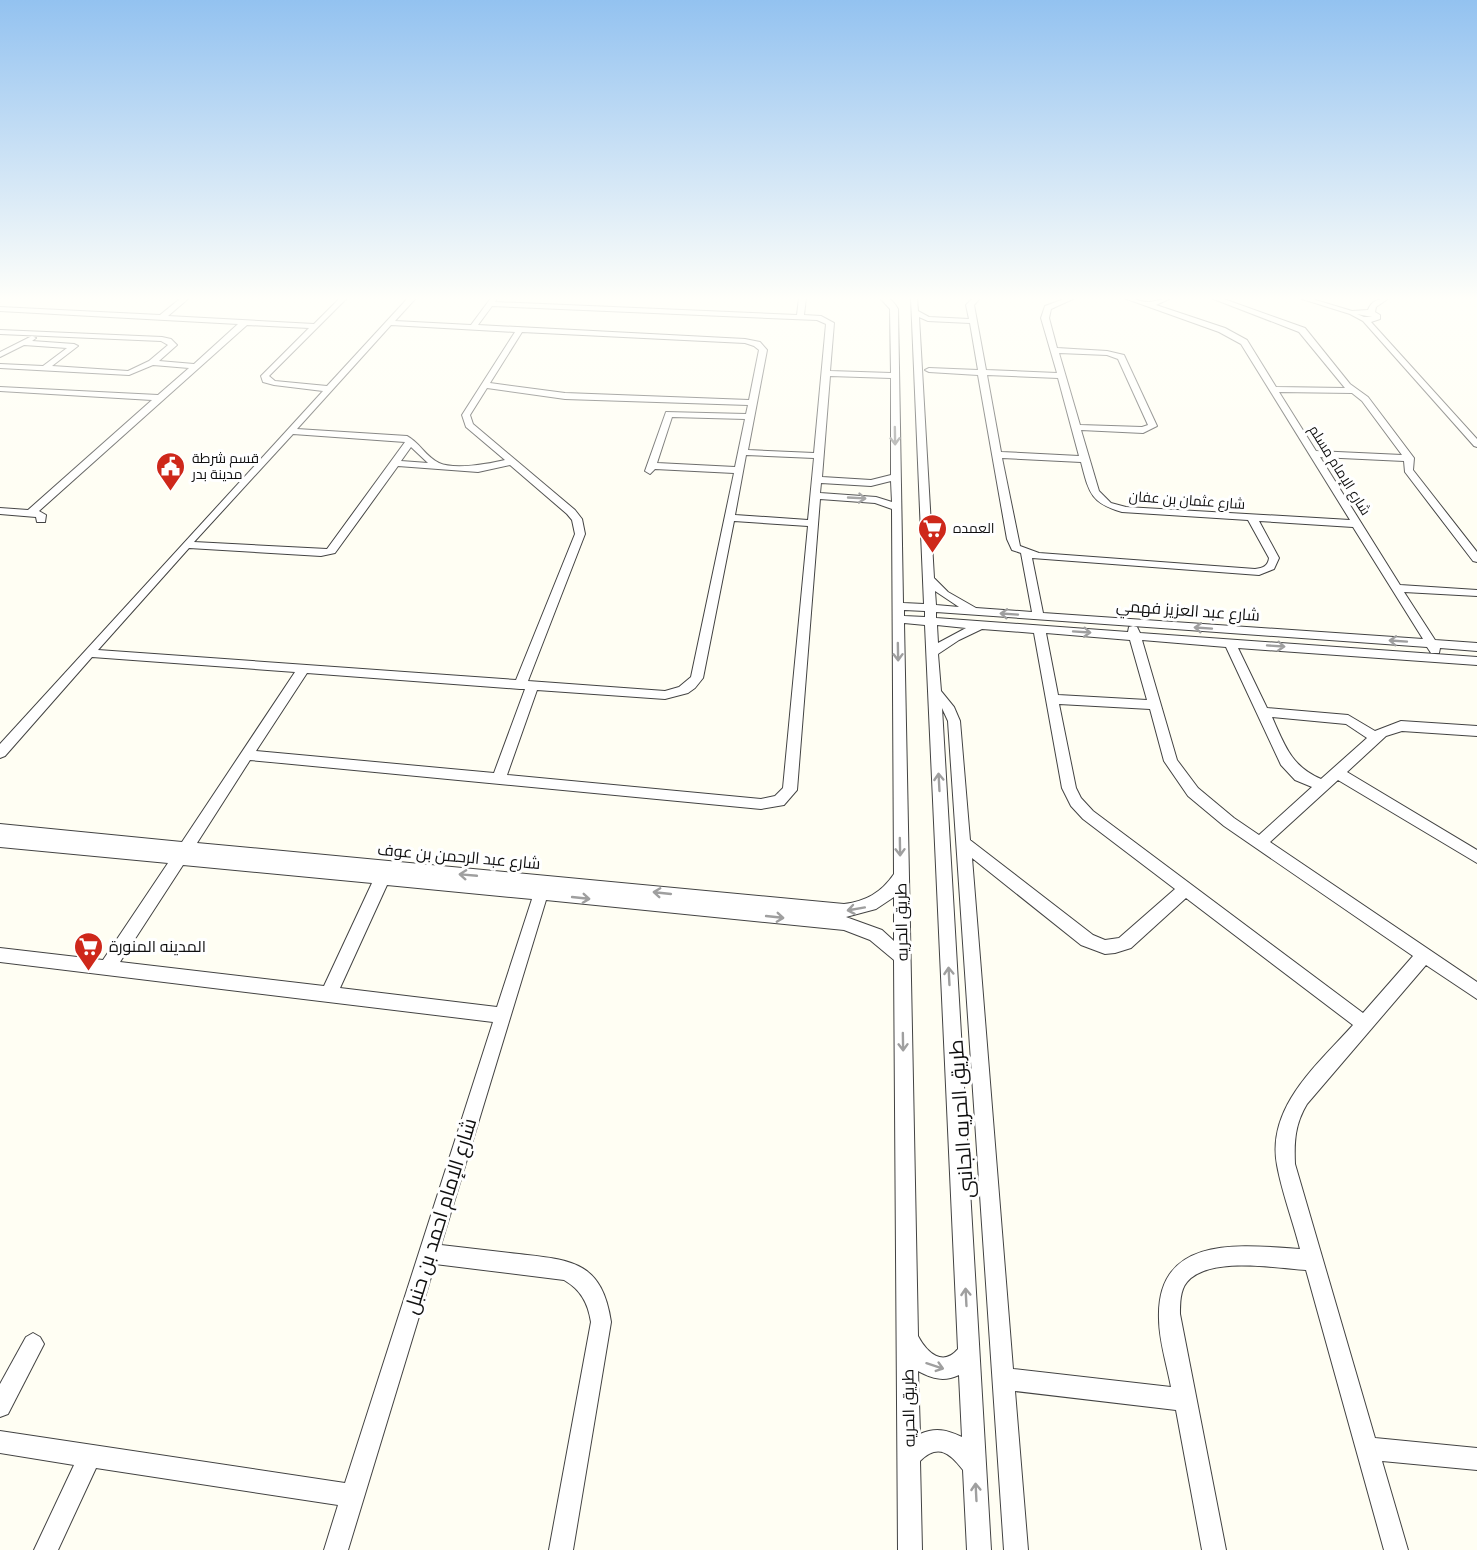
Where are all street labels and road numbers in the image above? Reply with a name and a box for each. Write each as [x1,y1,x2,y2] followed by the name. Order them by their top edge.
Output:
[1304,421,1376,519] street label: شارع الإمام مسلم
[1128,486,1246,514] street label: شارع عثمان بن عفان
[1115,594,1261,629] street label: شارع عبد العزيز فهمي
[376,838,542,875] street label: شارع عبد الرحمن بن عوف
[889,883,913,961] street label: طريق الحريه
[941,1039,981,1199] street label: طريق الحريه الجانبى
[397,1114,483,1318] street label: شارع الإمام احمد بن حنبل
[896,1369,920,1447] street label: طريق الحريه

